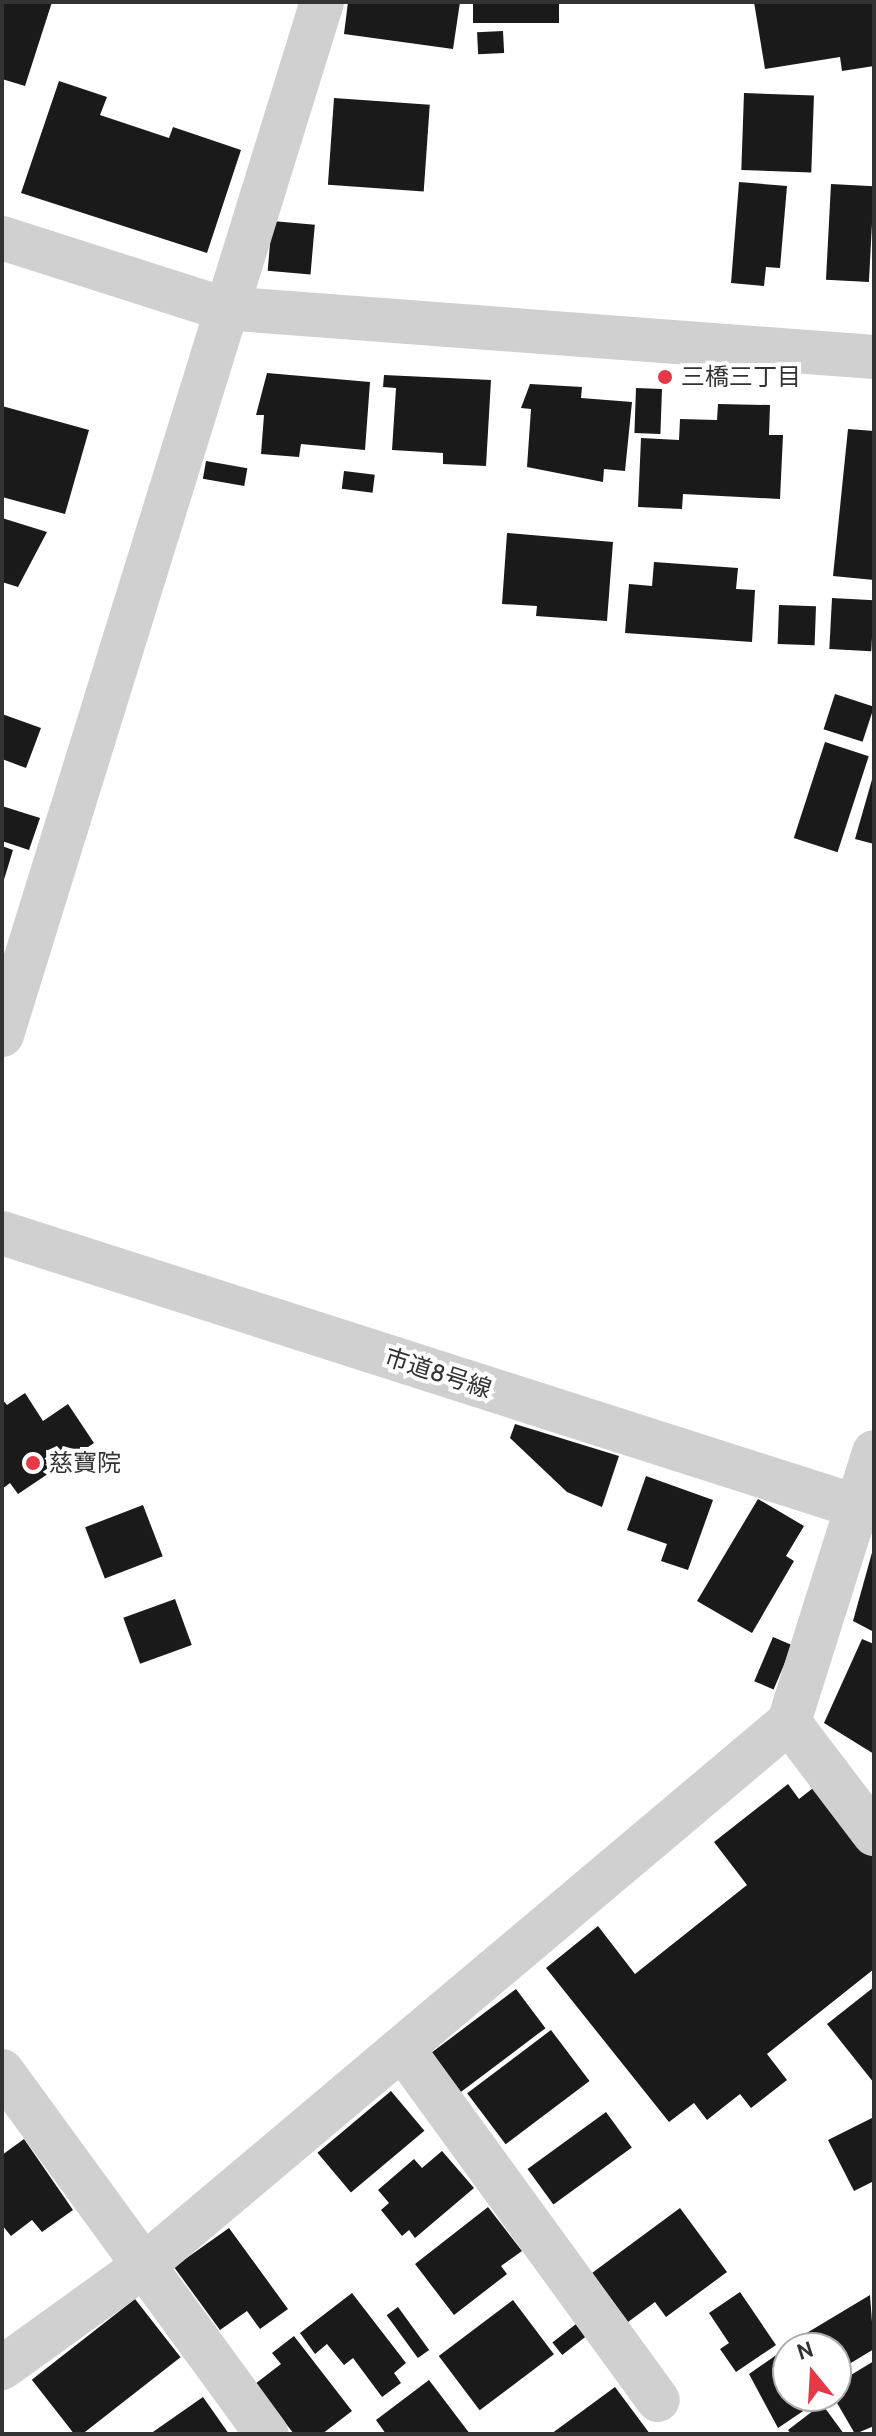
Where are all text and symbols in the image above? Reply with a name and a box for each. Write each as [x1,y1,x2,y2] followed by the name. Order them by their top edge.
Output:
[681,363,801,391] place label: 三橋三丁目
[656,368,674,386] marker: 三橋三丁目
[381,1342,495,1404] street label: 市道8号線
[49,1449,121,1477] place label: 慈寶院
[24,1454,42,1472] marker: 慈寶院
[772,2332,852,2412] north arrow
[793,2335,817,2366] text: N

